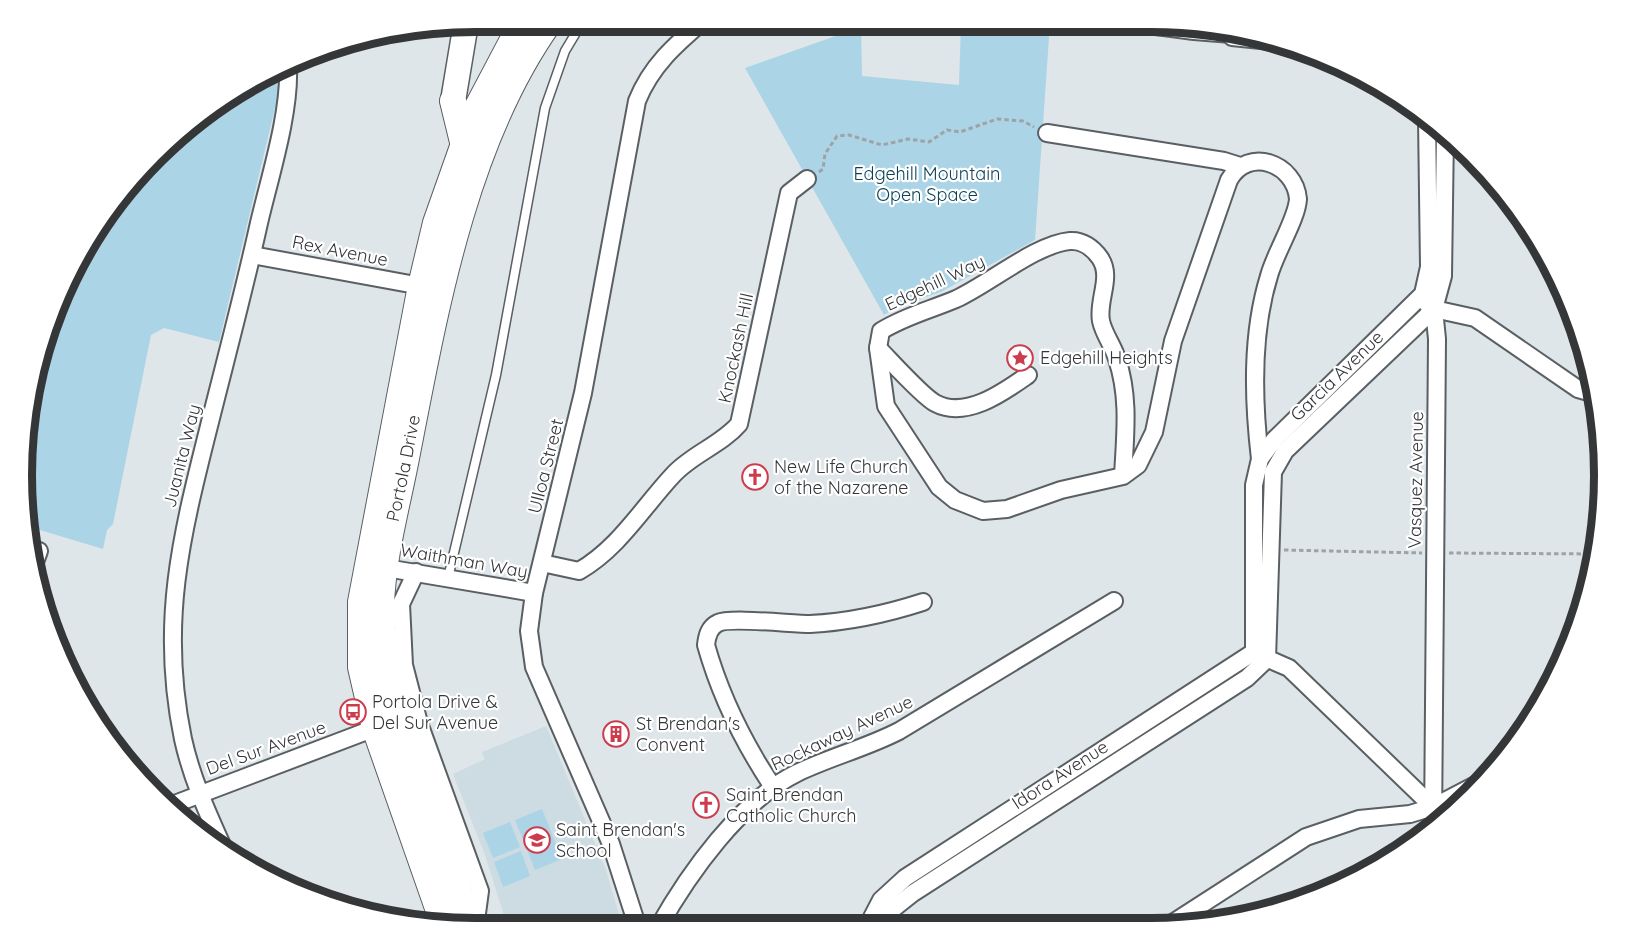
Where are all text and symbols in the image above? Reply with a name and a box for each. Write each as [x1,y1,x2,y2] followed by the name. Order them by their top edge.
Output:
[853,162,1001,206] park label: Edgehill Mountain Open Space
[290,230,390,271] street label: Rex Avenue
[881,249,988,316] street label: Edgehill Way
[713,291,758,405] street label: Knockash Hill
[1285,325,1388,426] street label: Garcia Avenue
[1005,343,1035,373] place icon: Edgehill Heights
[1040,346,1173,369] place label: Edgehill Heights
[158,402,205,510] street label: Juanita Way
[1403,411,1428,549] street label: Vasquez Avenue
[381,413,425,524] street label: Portola Drive
[523,416,568,516] street label: Ulloa Street
[774,455,909,499] place label: New Life Church of the Nazarene
[740,462,770,492] church icon: New Life Church of the Nazarene
[398,538,530,583] street label: Waithman Way
[372,690,498,734] place label: Portola Drive & Del Sur Avenue
[767,690,916,775] street label: Rockaway Avenue
[338,697,368,727] bus stop icon: Portola Drive & Del Sur Avenue
[636,712,740,756] place label: St Brendan's Convent
[203,715,329,780] street label: Del Sur Avenue
[601,719,631,749] building icon: St Brendan's Convent
[1007,735,1112,814] street label: Idora Avenue
[726,783,856,827] place label: Saint Brendan Catholic Church
[691,790,721,820] church icon: Saint Brendan Catholic Church
[556,818,685,862] place label: Saint Brendan's School
[522,825,552,855] school or university icon: Saint Brendan's School

